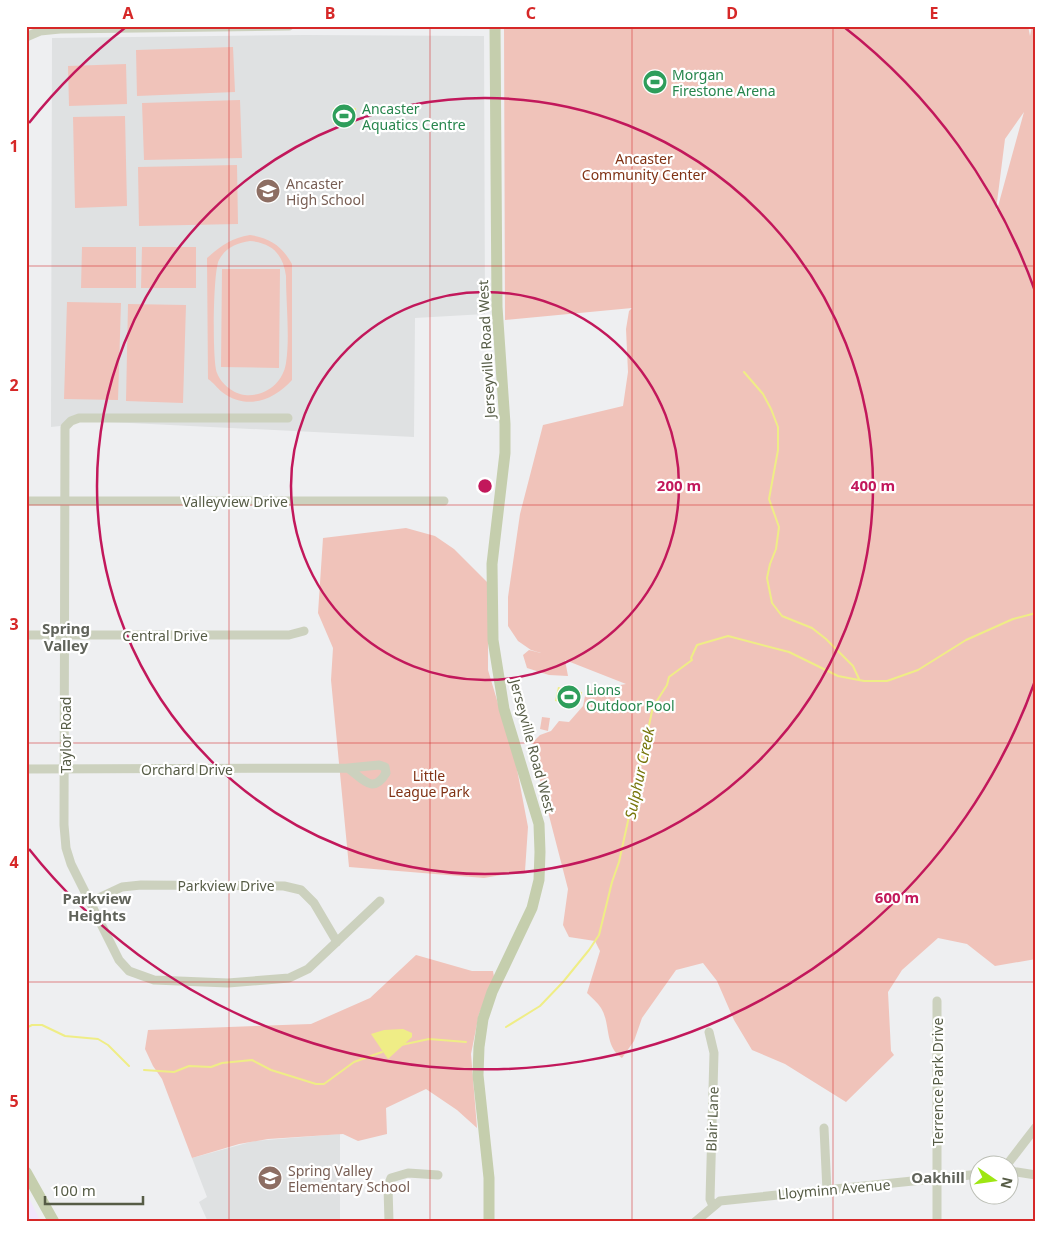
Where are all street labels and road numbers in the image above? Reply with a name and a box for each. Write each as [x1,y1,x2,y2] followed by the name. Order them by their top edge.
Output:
[473,280,499,420] street label: Jerseyville Road West
[182,492,288,511] street label: Valleyview Drive
[122,626,208,645] street label: Central Drive
[505,675,560,815] street label: Jerseyville Road West
[56,697,75,773] street label: Taylor Road
[141,760,233,779] street label: Orchard Drive
[177,876,275,895] street label: Parkview Drive
[928,1018,947,1146] street label: Terrence Park Drive
[701,1086,723,1152] street label: Blair Lane
[777,1175,891,1203] street label: Lloyminn Avenue

